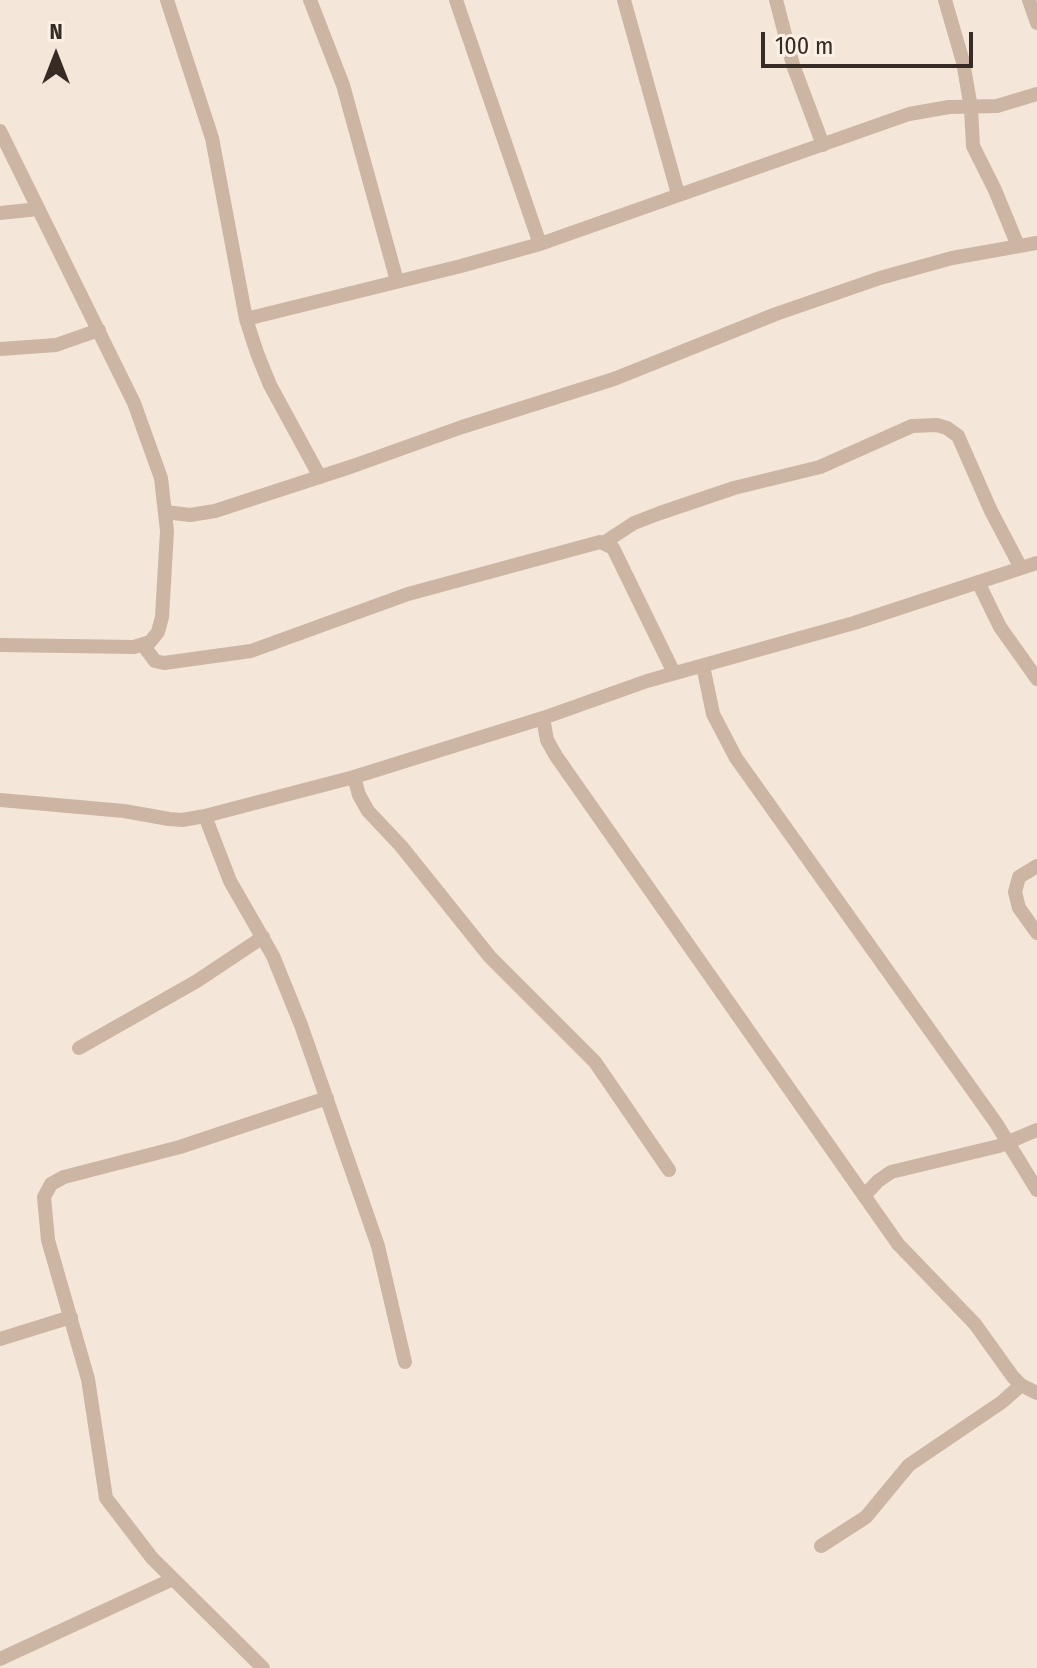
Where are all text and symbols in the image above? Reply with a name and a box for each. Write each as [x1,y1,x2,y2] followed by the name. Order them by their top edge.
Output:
[16,16,96,96] north arrow
[765,16,977,66] scale bar
[49,18,63,45] text: N
[775,32,833,60] text: 100 m

